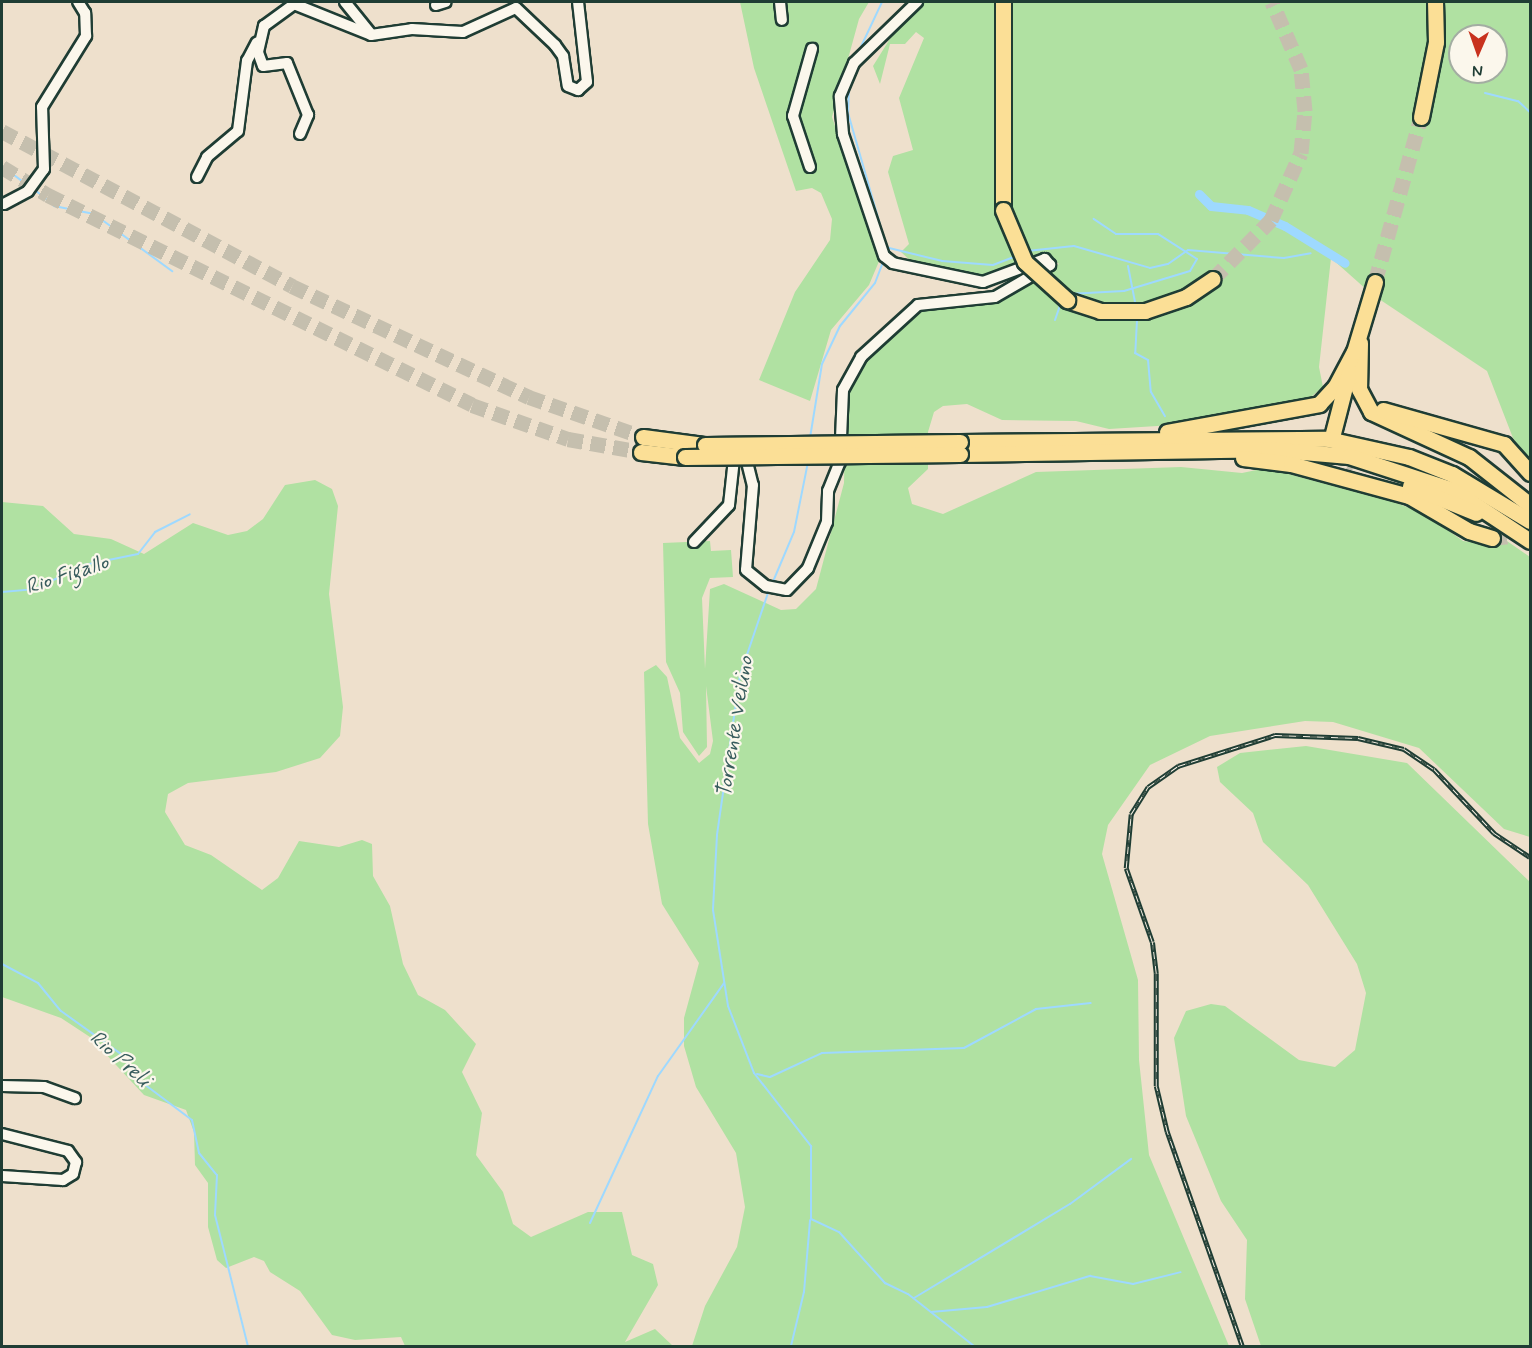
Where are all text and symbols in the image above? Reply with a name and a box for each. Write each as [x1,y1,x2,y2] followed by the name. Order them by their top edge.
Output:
[1448,24,1508,84] north arrow
[1472,60,1483,81] text: N
[23,550,111,600] water label: Rio Figallo
[712,656,758,798] water label: Torrente Veilino
[84,1025,156,1093] water label: Rio Preli

